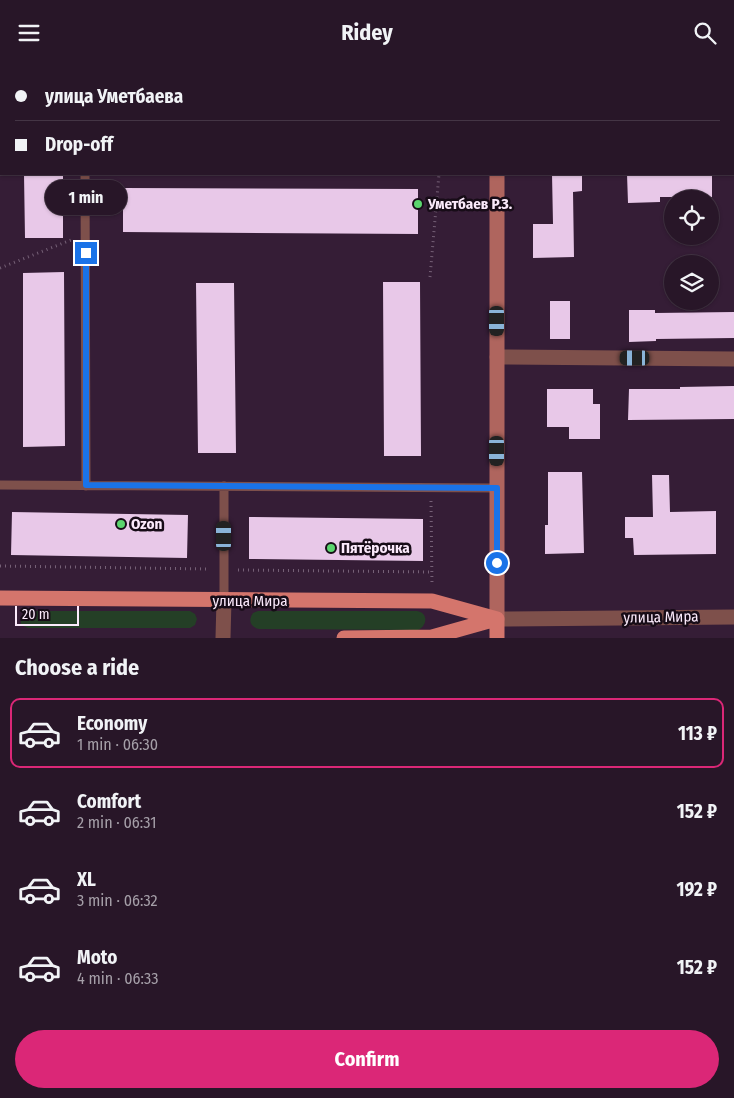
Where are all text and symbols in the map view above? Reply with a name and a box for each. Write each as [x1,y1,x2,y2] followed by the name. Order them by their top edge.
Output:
[15,19,43,47] icon: menu
[341,19,393,46] text: Ridey
[691,19,719,47] icon: search
[45,85,183,108] text: улица Уметбаева
[45,133,113,156] text: Drop-off
[45,181,127,215] callout: 1 min
[69,188,103,207] text: 1 min
[664,190,719,310] map controls
[664,190,719,245] button: locate
[427,195,513,213] place label: Уметбаев Р.З.
[412,198,424,210] marker: Уметбаев Р.З.
[75,242,97,264] route end
[664,255,719,310] button: layers
[489,306,504,336] car
[620,351,650,366] car
[489,436,504,466] car
[131,515,162,533] place label: Ozon
[115,518,127,530] marker: Ozon
[216,521,231,551] car
[341,539,410,557] place label: Пятёрочка
[325,542,337,554] marker: Пятёрочка
[486,552,508,574] route start
[212,592,288,610] street label: улица Мира
[15,603,79,626] scale bar
[22,606,50,623] text: 20 m
[623,607,699,627] street label: улица Мира
[15,654,139,681] text: Choose a ride
[17,711,62,756] icon: car
[77,712,147,735] text: Economy
[678,722,717,745] text: 113 ₽
[77,735,158,754] text: 1 min · 06:30
[17,789,62,834] icon: car
[77,790,141,813] text: Comfort
[677,800,717,823] text: 152 ₽
[77,813,156,832] text: 2 min · 06:31
[17,867,62,912] icon: car
[77,868,96,891] text: XL
[676,878,717,901] text: 192 ₽
[77,891,158,910] text: 3 min · 06:32
[17,945,62,990] icon: car
[77,946,117,969] text: Moto
[677,956,717,979] text: 152 ₽
[77,969,158,988] text: 4 min · 06:33
[15,1030,719,1088] button: Confirm

